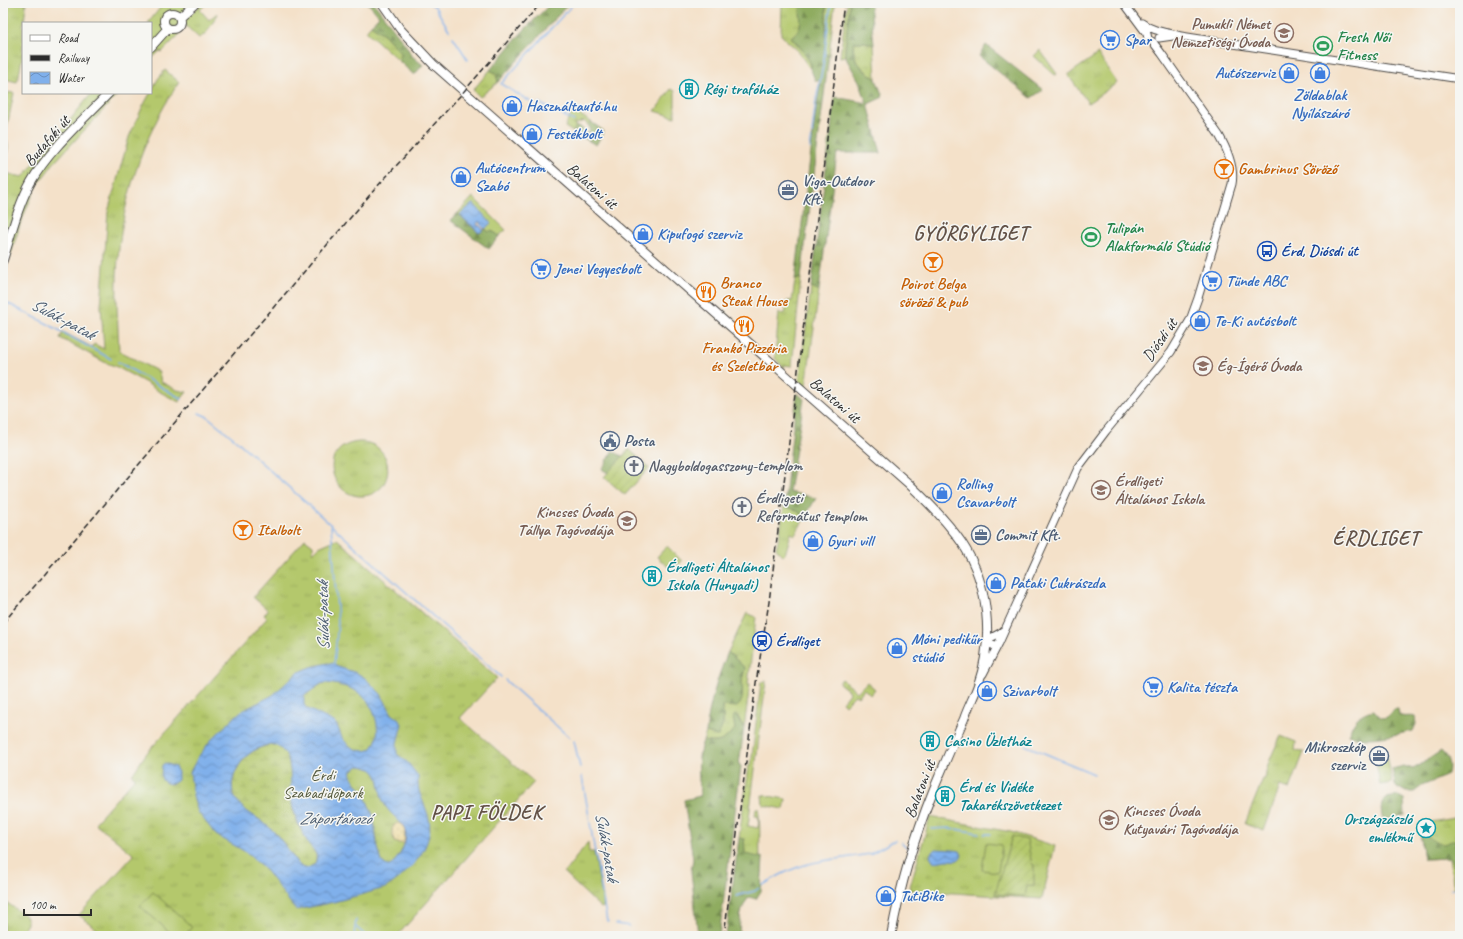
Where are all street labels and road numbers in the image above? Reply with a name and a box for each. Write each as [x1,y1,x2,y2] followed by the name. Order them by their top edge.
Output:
[19,110,76,171] street label: Budafoki út
[563,159,623,215] street label: Balatoni út
[1138,313,1183,365] street label: Diósdi út
[806,373,866,429] street label: Balatoni út
[900,756,941,821] street label: Balatoni út

